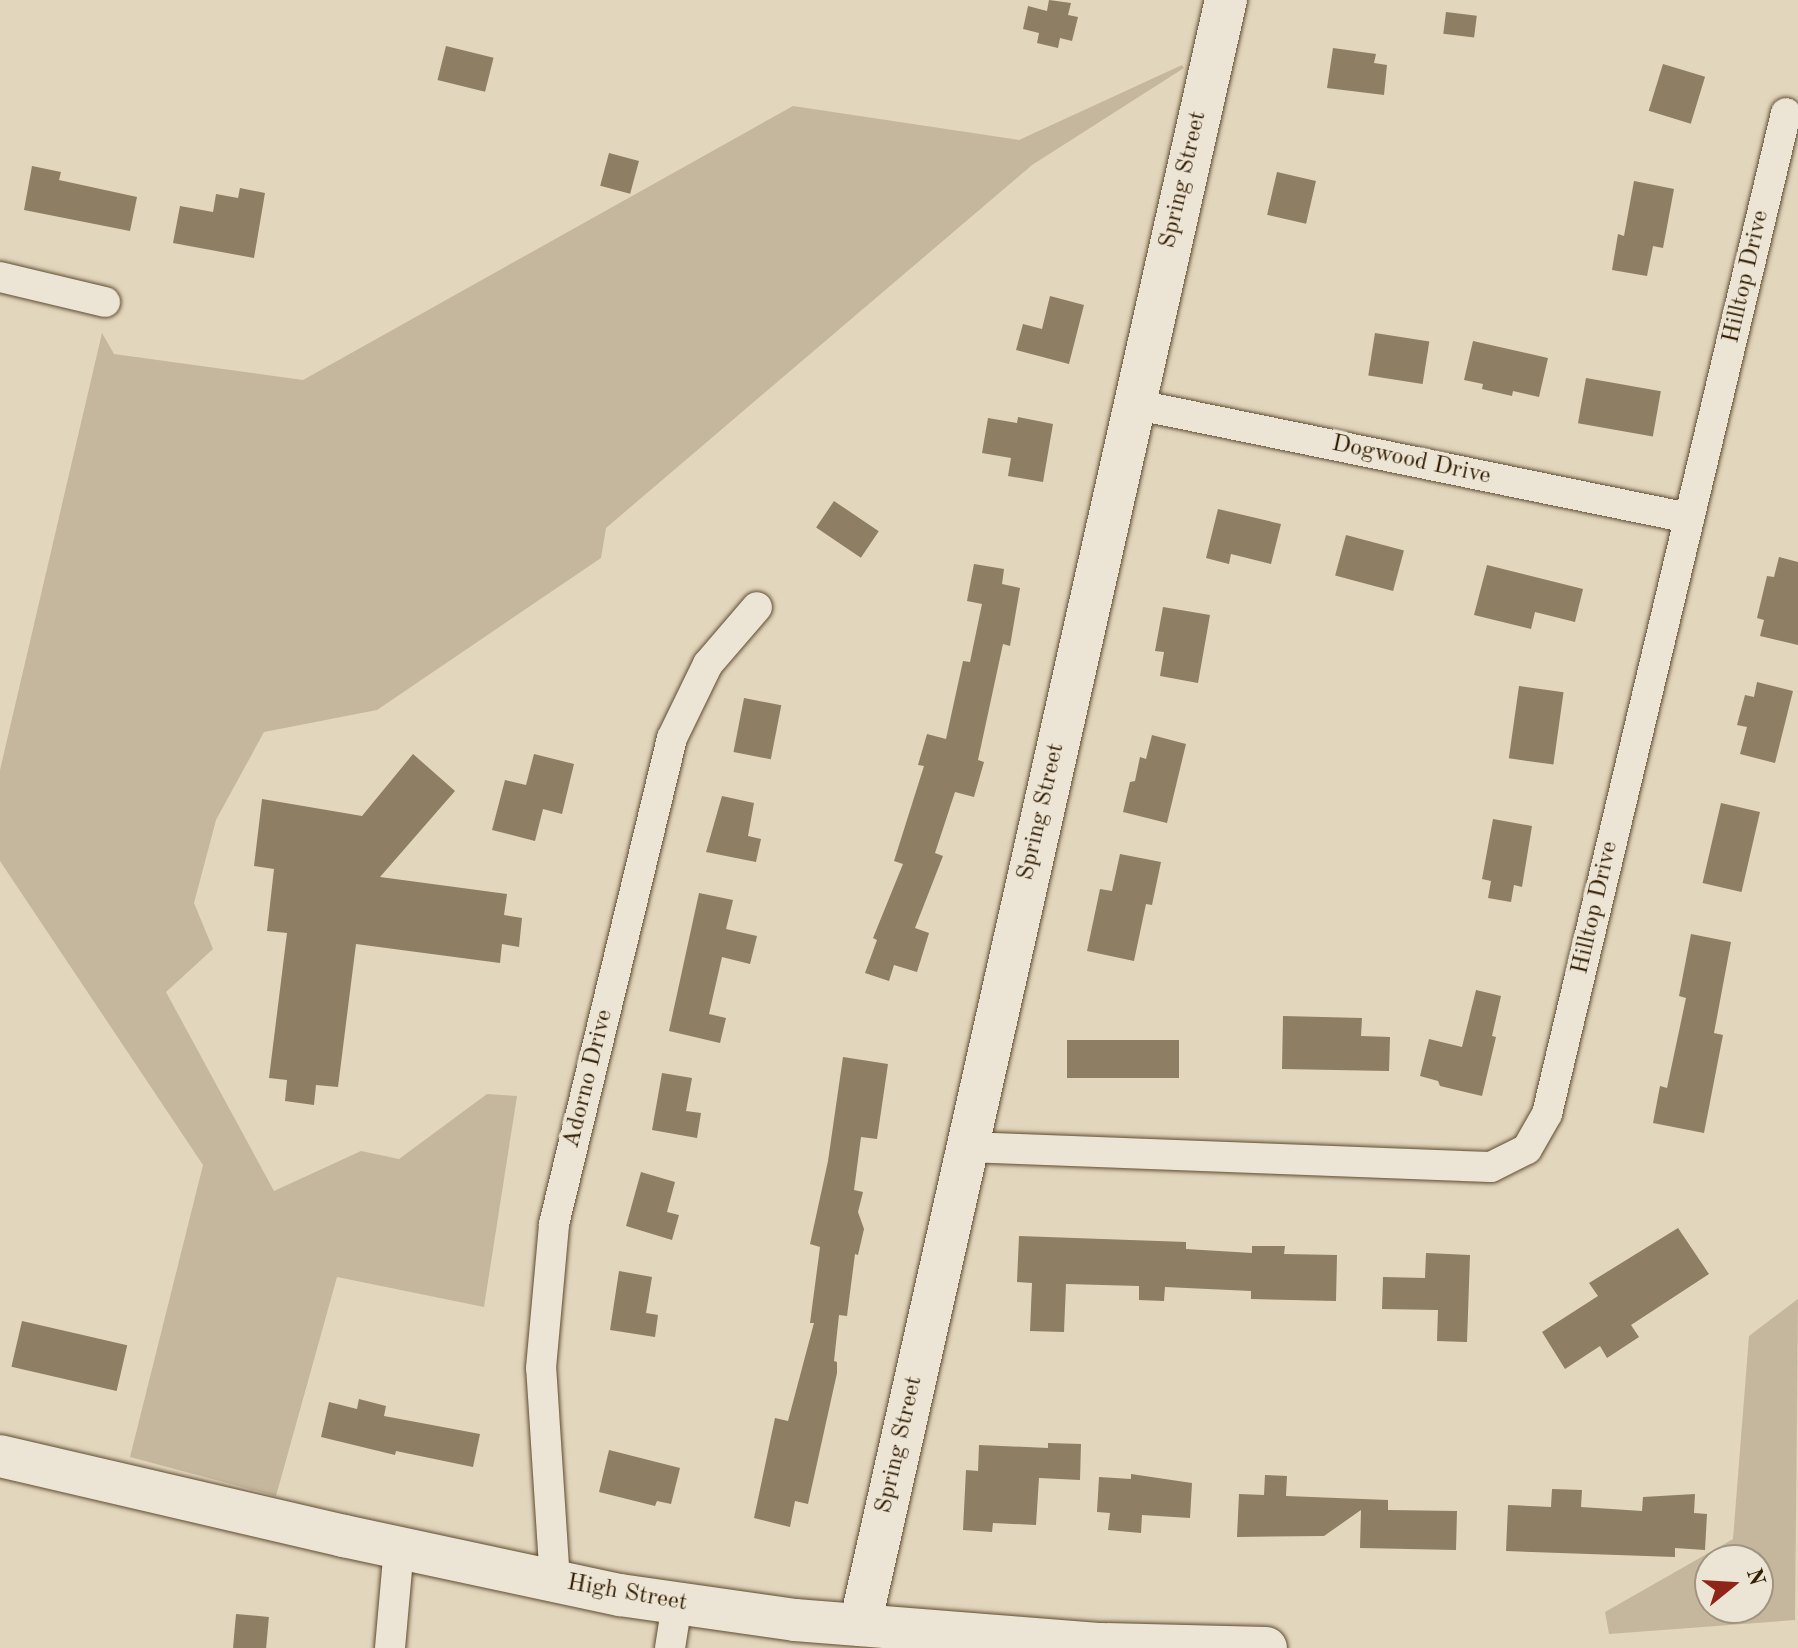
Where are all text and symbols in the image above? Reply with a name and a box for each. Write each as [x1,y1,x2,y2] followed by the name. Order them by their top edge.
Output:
[1154,109,1214,251] street label: Spring Street
[1718,208,1776,346] street label: Hilltop Drive
[1329,430,1493,492] street label: Dogwood Drive
[1012,741,1072,883] street label: Spring Street
[1567,839,1625,977] street label: Hilltop Drive
[558,1007,620,1151] street label: Adorno Drive
[870,1374,930,1516] street label: Spring Street
[1694,1544,1774,1624] north arrow
[1742,1566,1768,1589] text: N
[565,1569,689,1619] street label: High Street

